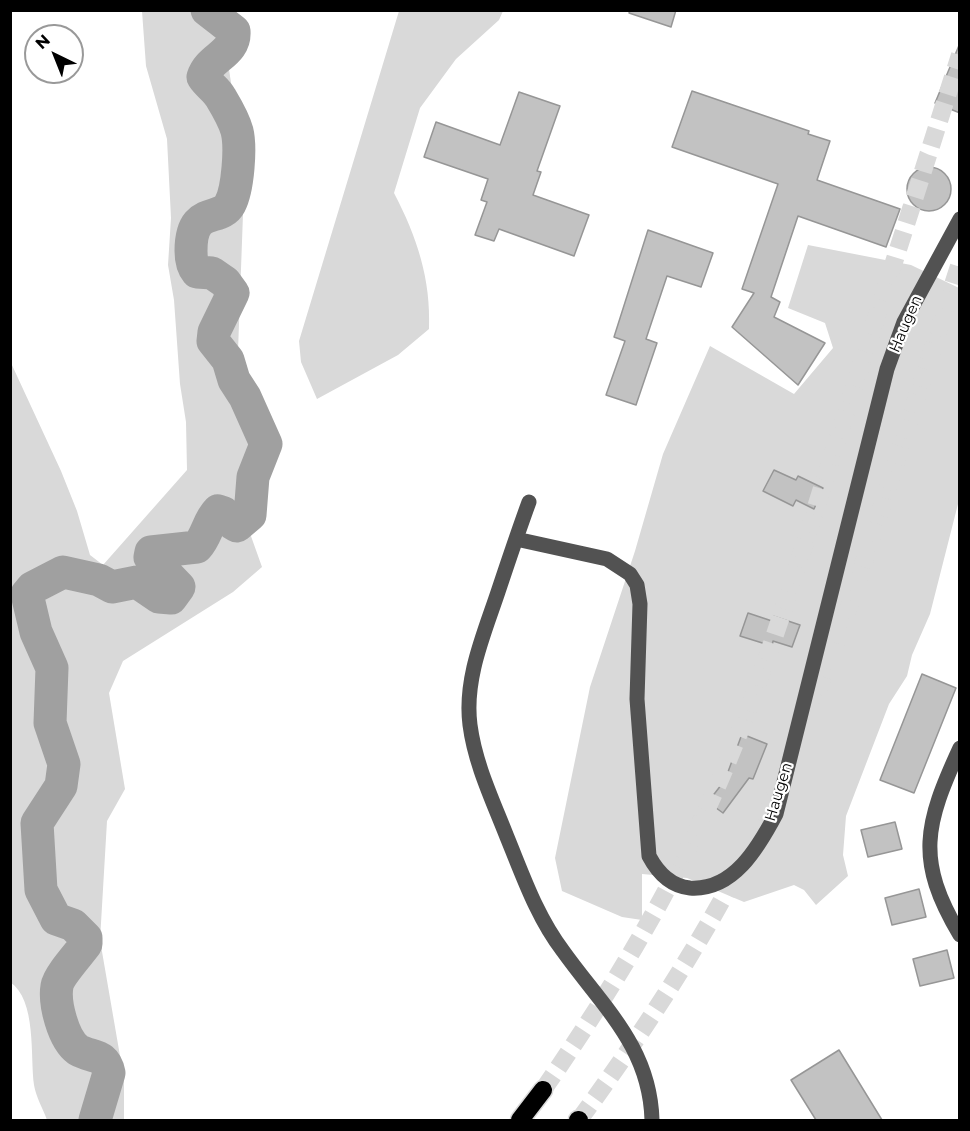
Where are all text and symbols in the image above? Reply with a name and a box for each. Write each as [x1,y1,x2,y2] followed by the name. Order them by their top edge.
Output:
[24,24,84,84] north arrow
[32,31,54,53] text: N
[886,293,926,355] street label: Haugen
[762,760,796,824] street label: Haugen

